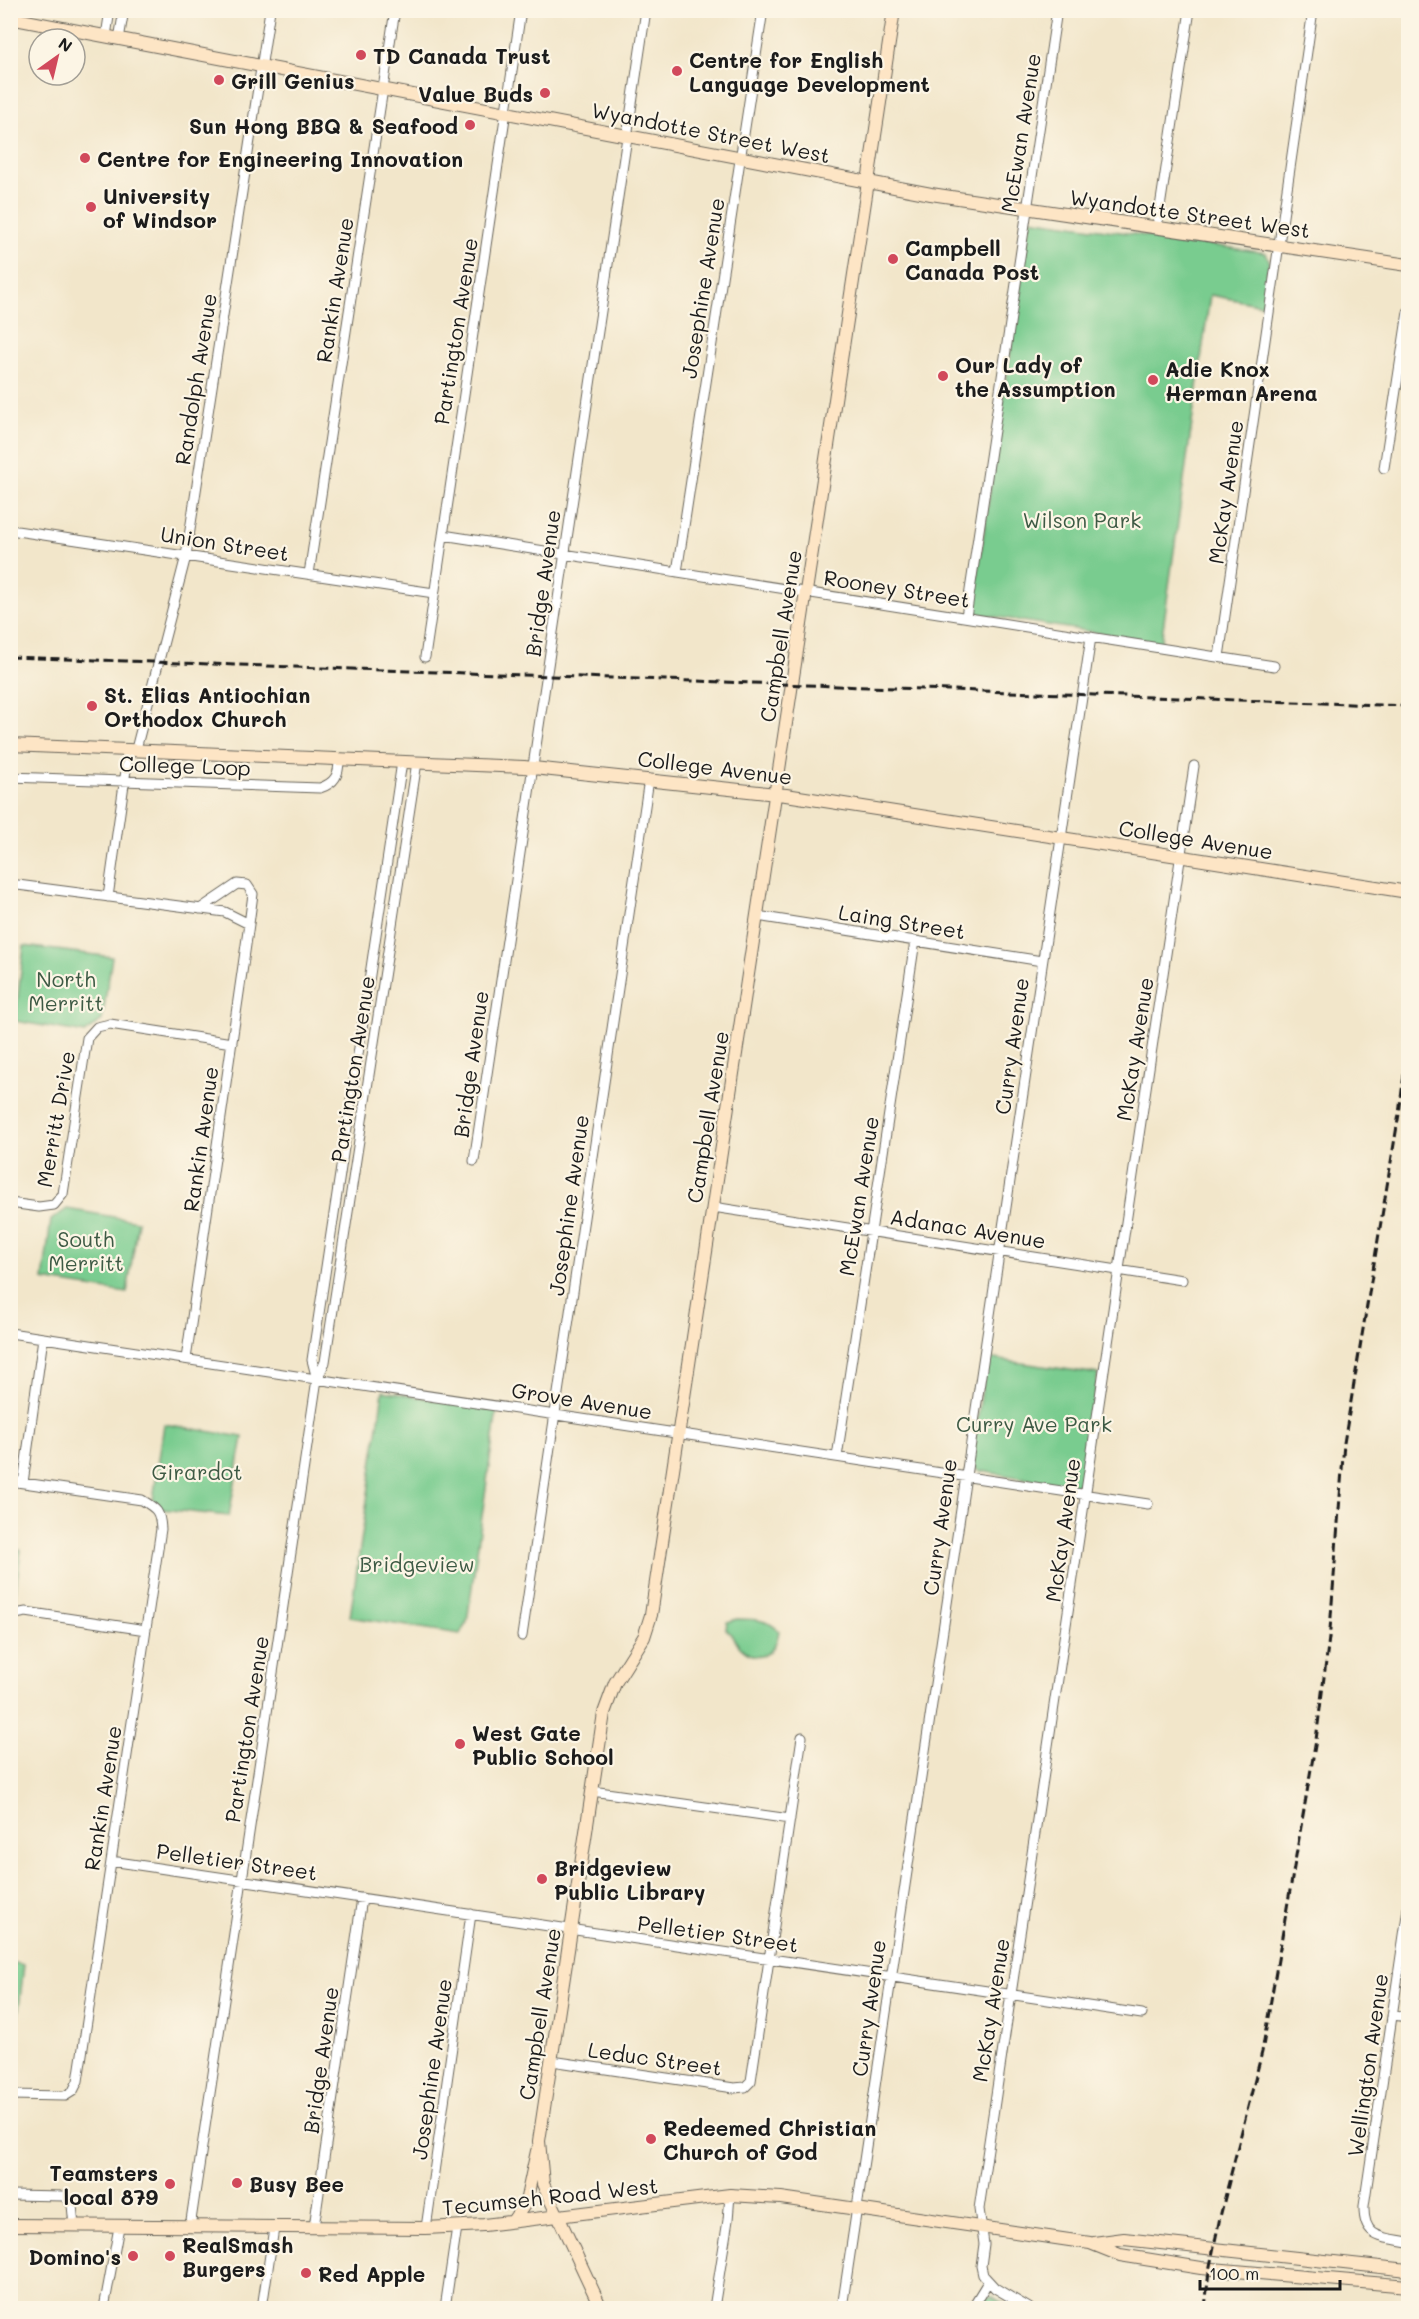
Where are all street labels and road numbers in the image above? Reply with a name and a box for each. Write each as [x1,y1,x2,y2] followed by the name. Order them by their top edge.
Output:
[994,51,1046,215] street label: McEwan Avenue
[589,96,833,168] street label: Wyandotte Street West
[1068,183,1312,243] street label: Wyandotte Street West
[674,196,730,380] street label: Josephine Avenue
[309,215,359,365] street label: Rankin Avenue
[427,236,483,426] street label: Partington Avenue
[168,291,222,467] street label: Randolph Avenue
[1202,418,1248,566] street label: McKay Avenue
[518,508,566,658] street label: Bridge Avenue
[159,520,291,566] street label: Union Street
[753,548,807,724] street label: Campbell Avenue
[822,563,972,613] street label: Rooney Street
[636,744,794,790] street label: College Avenue
[119,749,251,781] street label: College Loop
[1117,813,1275,865] street label: College Avenue
[837,898,967,944] street label: Laing Street
[324,974,380,1164] street label: Partington Avenue
[1109,975,1159,1123] street label: McKay Avenue
[988,976,1034,1116] street label: Curry Avenue
[446,989,494,1139] street label: Bridge Avenue
[680,1029,734,1205] street label: Campbell Avenue
[30,1049,80,1189] street label: Merritt Drive
[176,1064,224,1214] street label: Rankin Avenue
[542,1113,594,1297] street label: Josephine Avenue
[832,1114,884,1278] street label: McEwan Avenue
[888,1202,1048,1254] street label: Adanac Avenue
[510,1376,654,1424] street label: Grove Avenue
[1039,1456,1085,1604] street label: McKay Avenue
[916,1457,962,1597] street label: Curry Avenue
[218,1634,274,1824] street label: Partington Avenue
[77,1723,127,1873] street label: Rankin Avenue
[155,1836,319,1886] street label: Pelletier Street
[636,1908,800,1958] street label: Pelletier Street
[512,1926,566,2102] street label: Campbell Avenue
[965,1936,1015,2084] street label: McKay Avenue
[845,1938,891,2078] street label: Curry Avenue
[1341,1972,1393,2158] street label: Wellington Avenue
[405,1977,457,2161] street label: Josephine Avenue
[296,1985,344,2135] street label: Bridge Avenue
[586,2035,724,2081] street label: Leduc Street
[441,2171,659,2221] street label: Tecumseh Road West

